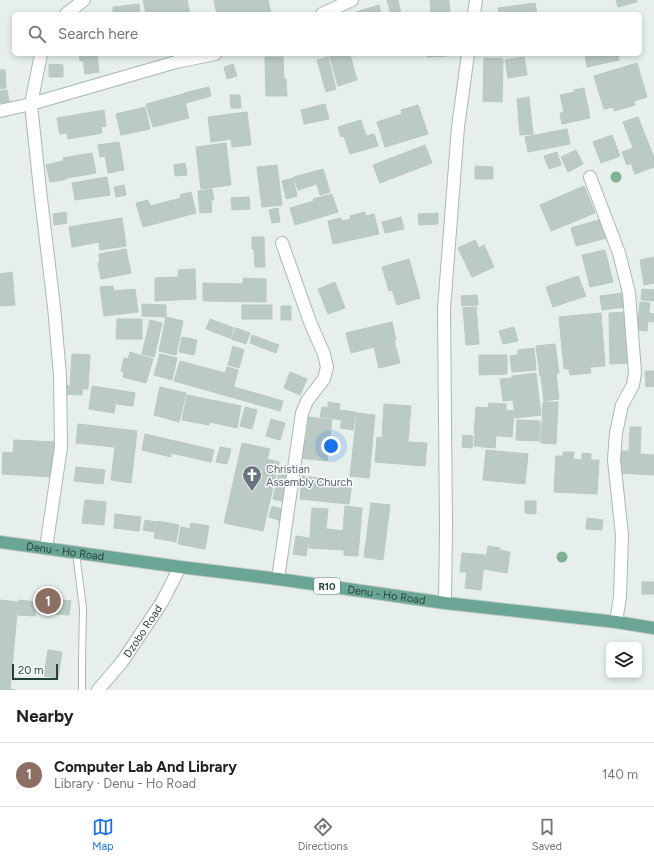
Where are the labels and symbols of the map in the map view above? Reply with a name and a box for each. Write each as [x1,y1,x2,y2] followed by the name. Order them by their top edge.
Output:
[321,436,341,456] your location
[266,463,352,489] place label: Christian Assembly Church
[241,464,263,492] church icon: Christian Assembly Church
[26,539,105,563] street label: Denu - Ho Road
[314,578,340,594] road number: R10
[347,583,426,607] street label: Denu - Ho Road
[35,586,61,616] pin: 1
[120,602,165,660] street label: Dzobo Road
[12,662,58,681] scale bar

